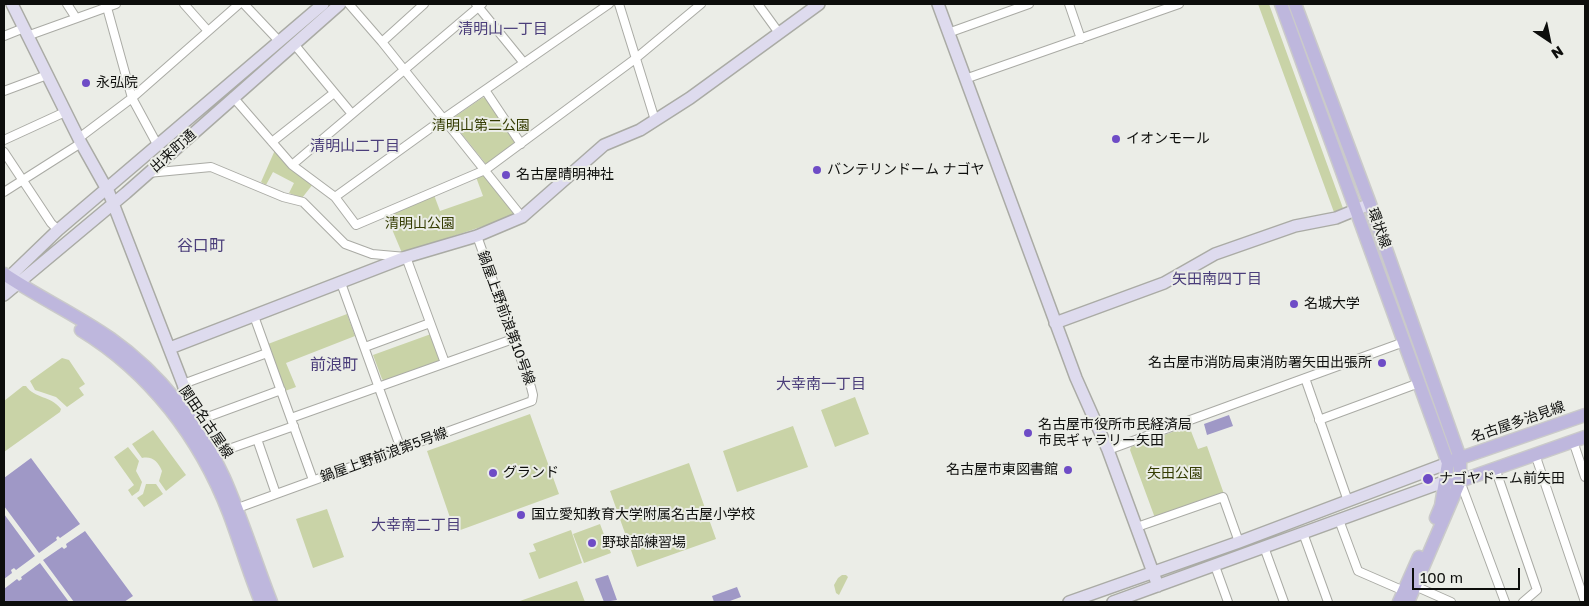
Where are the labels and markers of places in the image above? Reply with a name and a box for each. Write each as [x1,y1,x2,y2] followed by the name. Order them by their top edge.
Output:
[96,75,138,91] place label: 永弘院
[80,77,92,89] marker: 永弘院
[1126,131,1210,147] place label: イオンモール
[1110,133,1122,145] marker: イオンモール
[827,162,984,178] place label: バンテリンドーム ナゴヤ
[811,164,823,176] marker: バンテリンドーム ナゴヤ
[516,167,614,183] place label: 名古屋晴明神社
[500,169,512,181] marker: 名古屋晴明神社
[1304,296,1360,312] place label: 名城大学
[1288,298,1300,310] marker: 名城大学
[1148,355,1372,371] place label: 名古屋市消防局東消防署矢田出張所
[1376,357,1388,369] marker: 名古屋市消防局東消防署矢田出張所
[1038,417,1192,450] place label: 名古屋市役所市民経済局 市民ギャラリー矢田
[1022,427,1034,439] marker: 名古屋市役所市民経済局 市民ギャラリー矢田
[946,462,1058,478] place label: 名古屋市東図書館
[1062,464,1074,476] marker: 名古屋市東図書館
[503,465,559,481] place label: グランド
[487,467,499,479] marker: グランド
[1439,471,1565,487] place label: ナゴヤドーム前矢田
[1421,472,1435,486] marker: ナゴヤドーム前矢田
[531,507,755,523] place label: 国立愛知教育大学附属名古屋小学校
[515,509,527,521] marker: 国立愛知教育大学附属名古屋小学校
[602,535,686,551] place label: 野球部練習場
[586,537,598,549] marker: 野球部練習場

